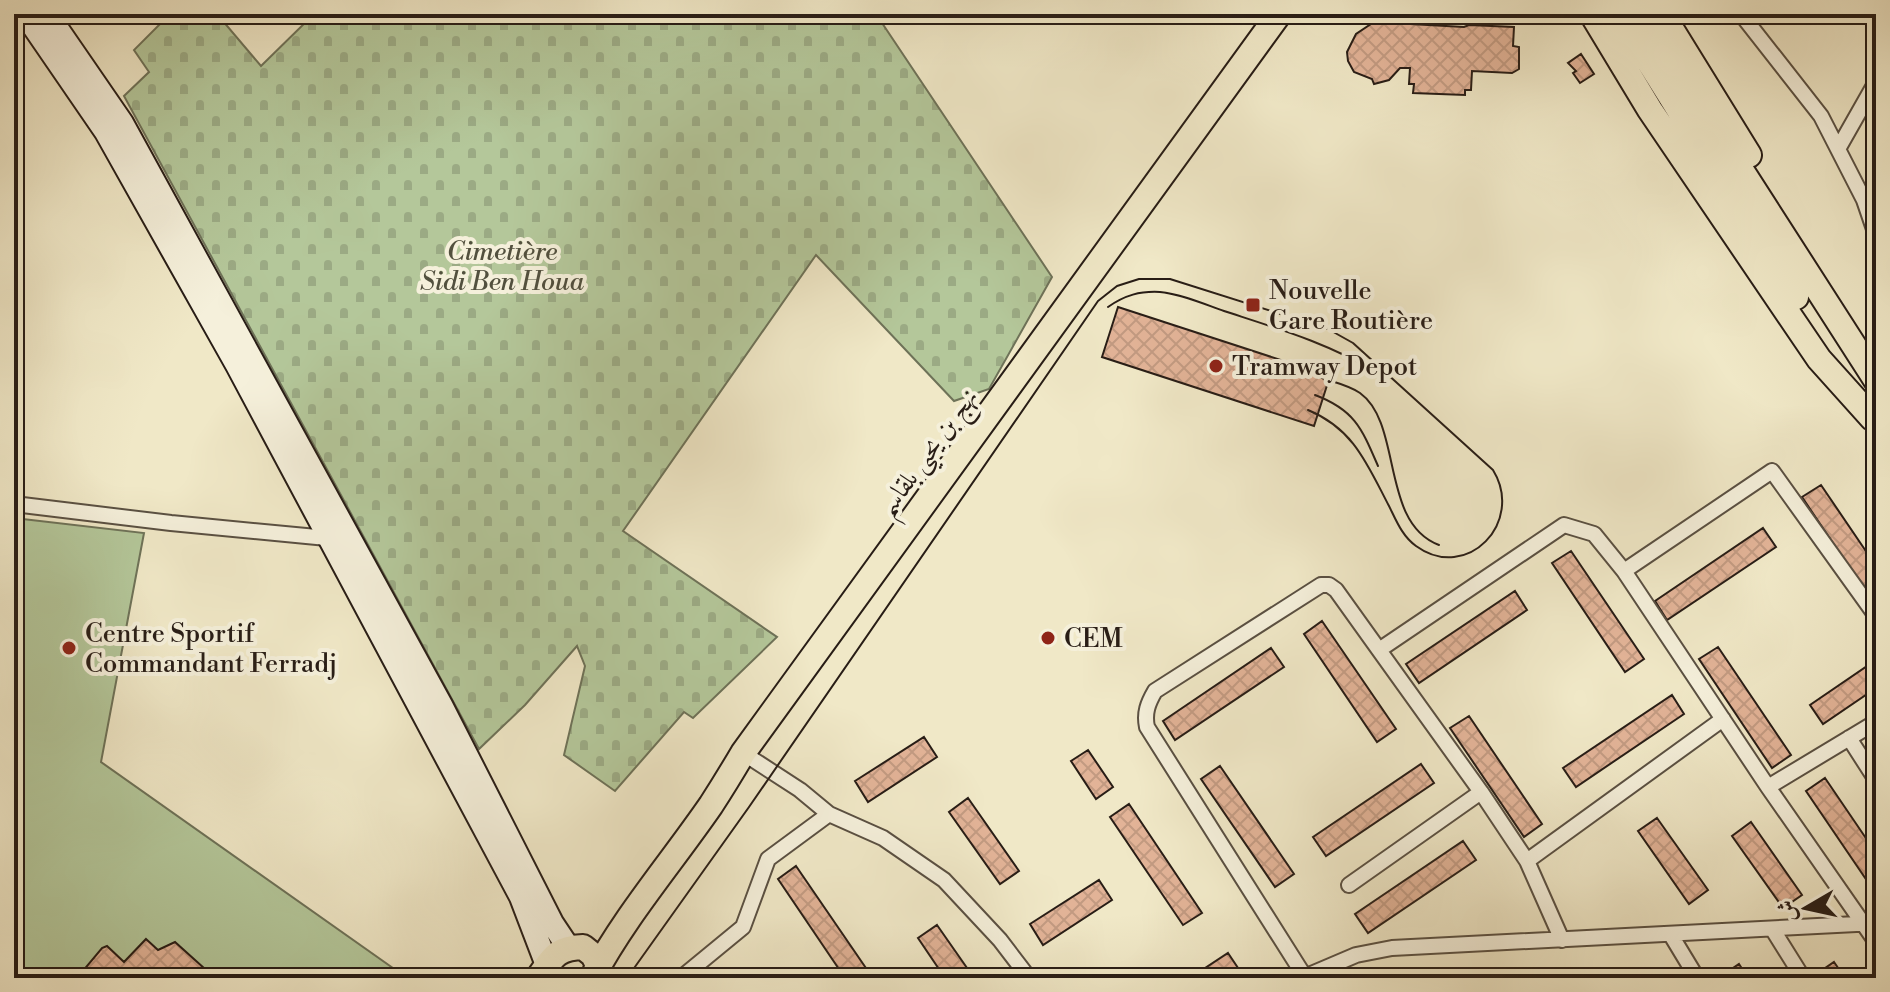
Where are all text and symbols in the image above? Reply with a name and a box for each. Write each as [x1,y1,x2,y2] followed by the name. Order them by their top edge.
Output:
[420,236,585,298] park label: Cimetière Sidi Ben Houa
[1269,275,1433,337] place label: Nouvelle Gare Routière
[1244,296,1262,314] marker: Nouvelle Gare Routière
[1232,351,1417,383] place label: Tramway Depot
[1207,357,1225,375] marker: Tramway Depot
[870,382,992,528] street label: نهج بن يحيى بلقاسم
[85,618,337,680] place label: Centre Sportif Commandant Ferradj
[1064,623,1123,655] place label: CEM
[1039,629,1057,647] marker: CEM
[60,639,78,657] marker: Centre Sportif Commandant Ferradj
[1766,868,1846,948] north arrow
[1773,898,1803,924] text: ش

